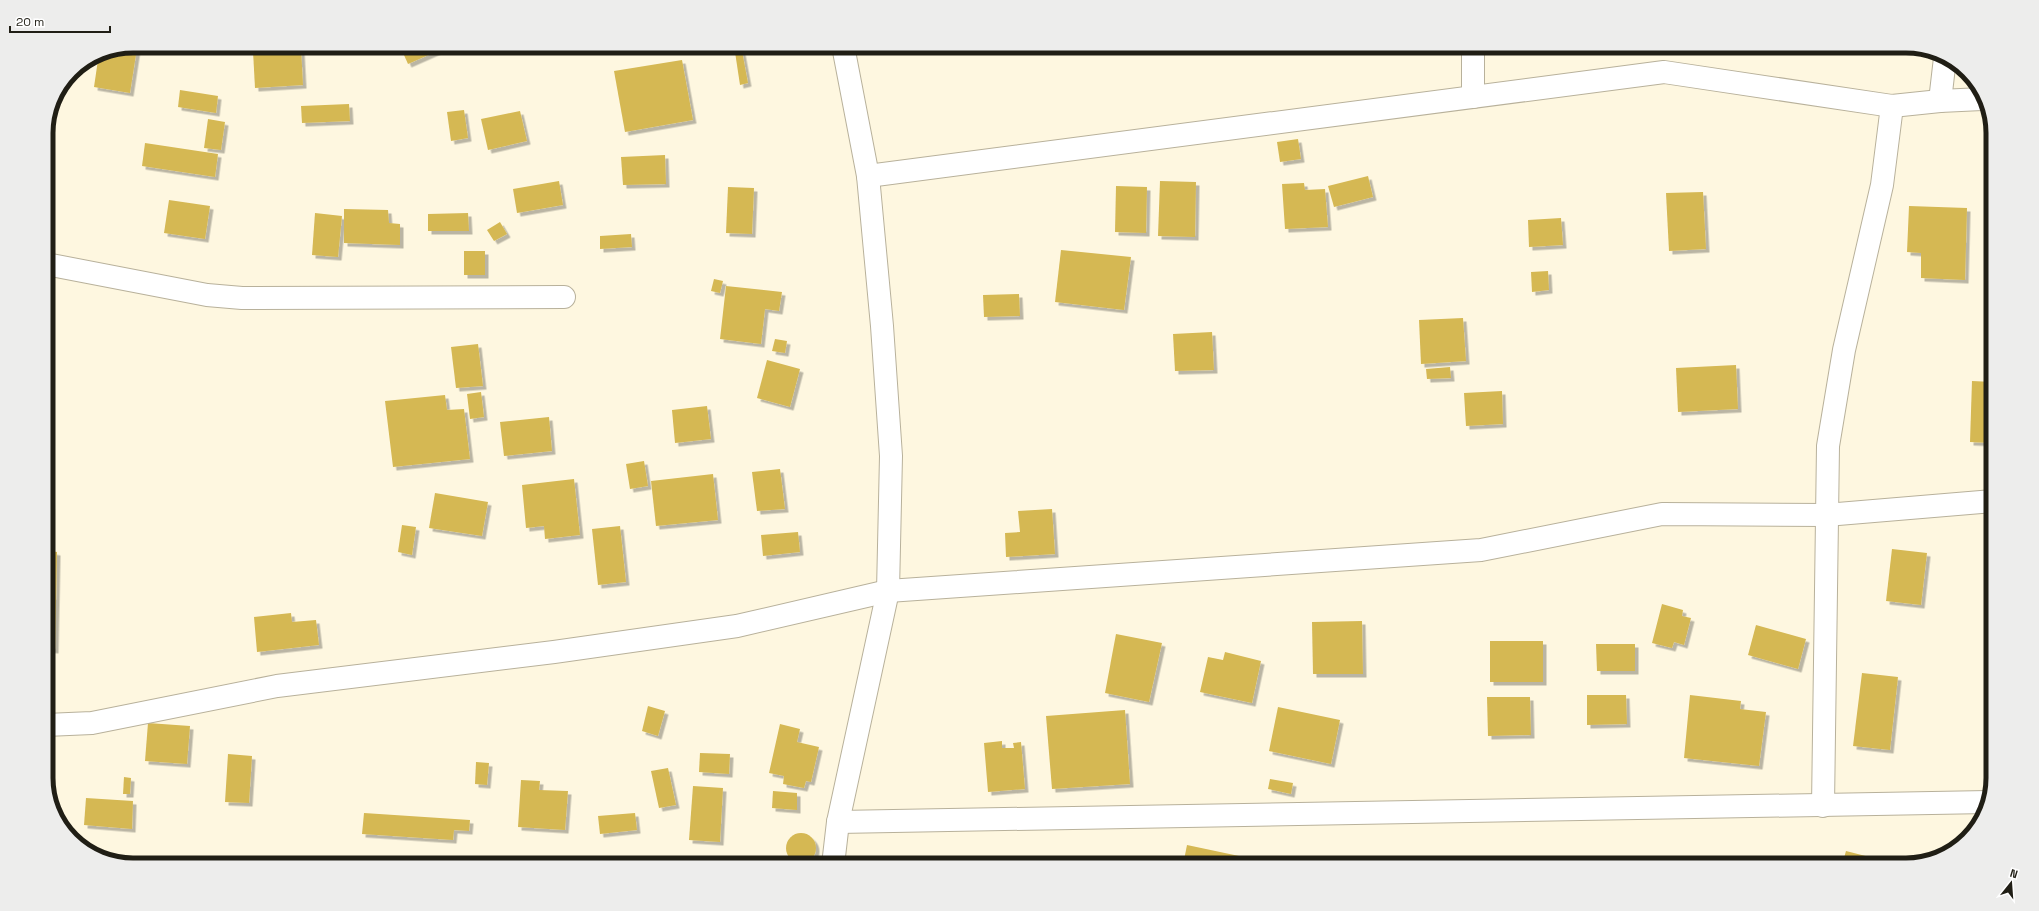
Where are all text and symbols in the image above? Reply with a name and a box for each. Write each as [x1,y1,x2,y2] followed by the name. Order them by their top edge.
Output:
[10,8,110,34] scale bar
[16,14,44,30] text: 20 m
[1991,863,2031,903] north arrow
[2008,866,2019,881] text: N

